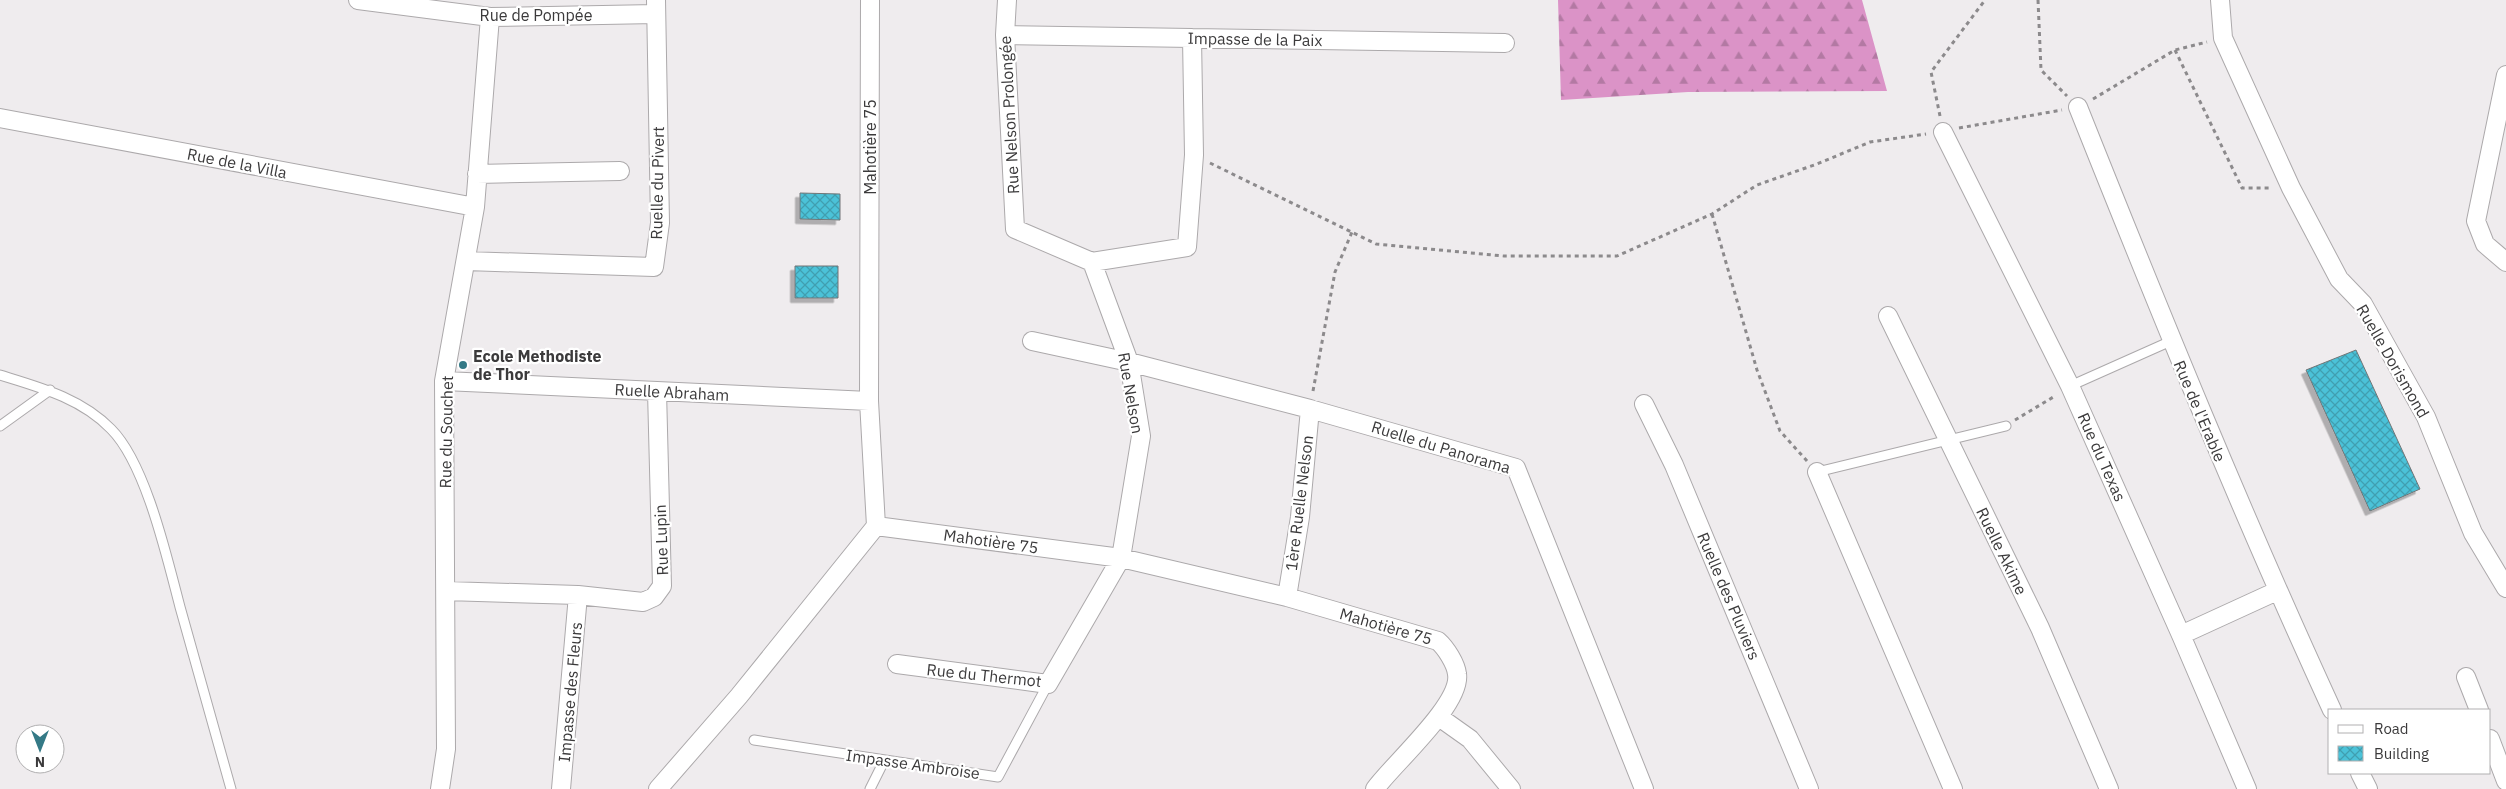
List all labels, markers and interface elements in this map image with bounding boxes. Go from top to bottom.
street label: Rue de Pompée [480,5,593,25]
street label: Impasse de la Paix [1187,28,1323,50]
street label: Rue Nelson Prolongée [995,35,1023,195]
street label: Mahotière 75 [860,99,880,195]
street label: Ruelle du Pivert [646,126,668,240]
street label: Rue de la Villa [185,144,289,183]
street label: Ruelle Dorismond [2352,301,2434,421]
place label: Ecole Methodiste de Thor [473,346,601,384]
street label: Rue Nelson [1114,351,1148,435]
street label: Rue de l'Erable [2170,357,2230,465]
marker: Ecole Methodiste de Thor [457,359,469,371]
street label: Rue du Souchet [435,375,457,489]
street label: Ruelle Abraham [614,379,730,405]
street label: Rue du Texas [2074,409,2130,505]
street label: Ruelle du Panorama [1369,416,1513,478]
street label: 1ère Ruelle Nelson [1281,434,1317,572]
street label: Rue Lupin [650,504,672,576]
street label: Ruelle Akime [1972,504,2032,598]
street label: Mahotière 75 [942,524,1040,558]
street label: Ruelle des Pluviers [1693,529,1765,663]
street label: Mahotière 75 [1337,603,1435,649]
street label: Impasse des Fleurs [554,621,586,763]
street label: Rue du Thermot [926,659,1042,691]
legend [2328,709,2491,774]
text: Road [2374,719,2409,738]
north arrow [15,724,65,774]
text: Building [2374,744,2429,763]
street label: Impasse Ambroise [845,745,981,783]
text: N [35,753,45,771]

